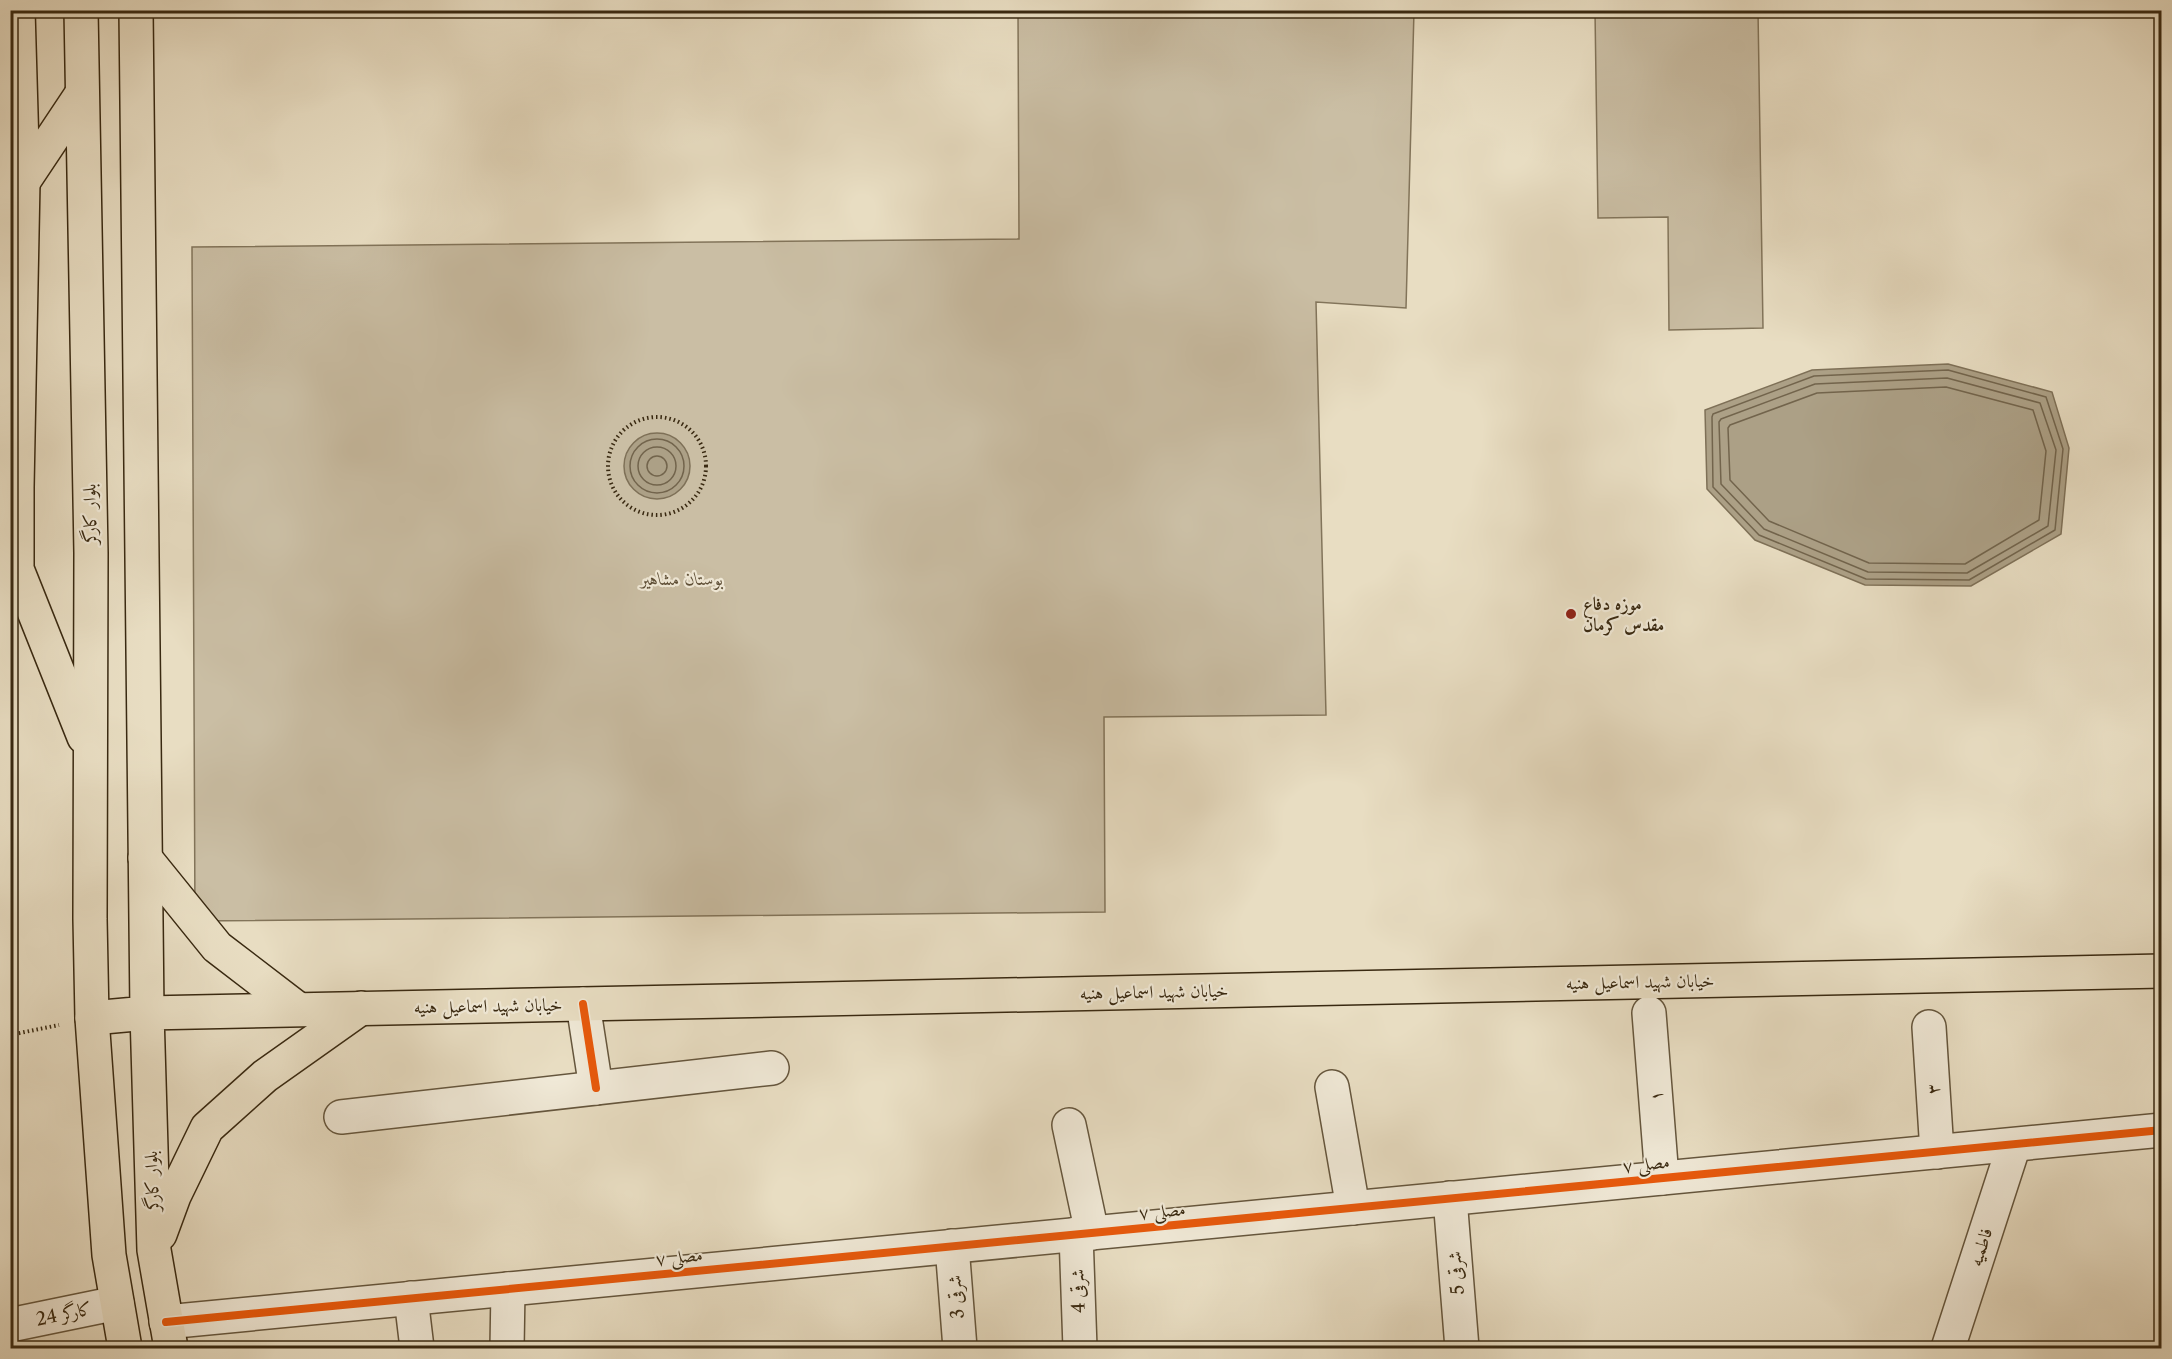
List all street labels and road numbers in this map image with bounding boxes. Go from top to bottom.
street label: بلوار کارگر [77,483,102,547]
street label: خیابان شهید اسماعیل هنیه [1565,970,1715,996]
street label: خیابان شهید اسماعیل هنیه [1079,980,1229,1006]
street label: خیابان شهید اسماعیل هنیه [413,994,563,1020]
street label: ۳ [1922,1083,1944,1095]
street label: ۱ [1645,1090,1667,1102]
street label: بلوار کارگر [139,1150,164,1214]
street label: مصلی ۷ [1621,1151,1671,1179]
street label: مصلی ۷ [1137,1198,1187,1226]
street label: فاطمیه [1964,1225,1998,1269]
street label: مصلی ۷ [654,1244,704,1272]
street label: شرقی 5 [1443,1250,1470,1296]
street label: شرقی 4 [1066,1269,1091,1313]
street label: شرقی 3 [943,1274,970,1320]
street label: کارگر 24 [34,1296,94,1331]

